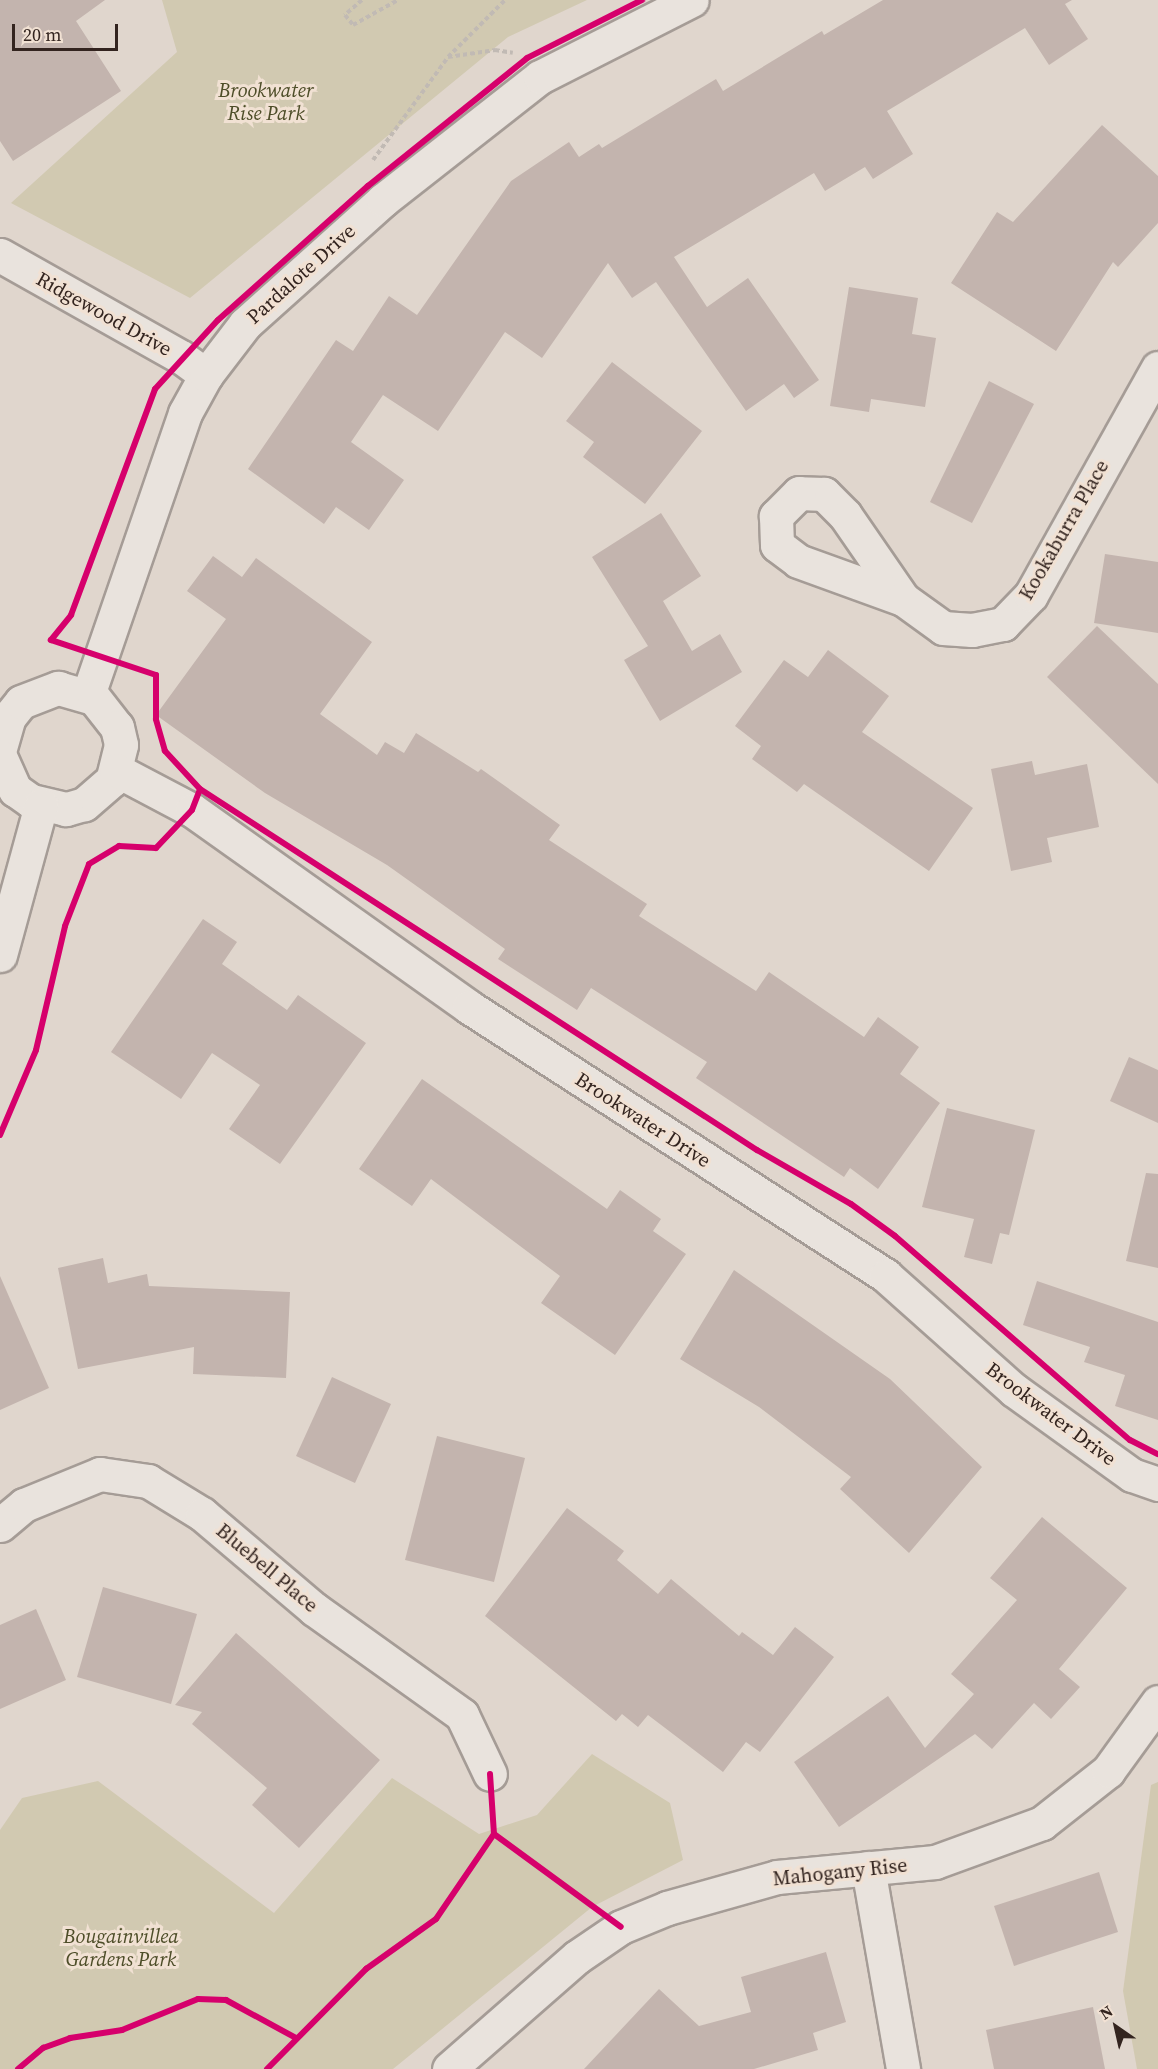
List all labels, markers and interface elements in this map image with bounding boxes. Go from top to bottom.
scale bar [15,12,122,50]
text: 20 m [23,22,61,47]
park label: Brookwater Rise Park [218,79,314,126]
street label: Pardalote Drive [242,219,360,329]
street label: Ridgewood Drive [32,267,176,361]
street label: Kookaburra Place [1014,456,1114,604]
street label: Brookwater Drive [571,1067,715,1173]
street label: Brookwater Drive [981,1357,1121,1471]
street label: Bluebell Place [211,1519,323,1617]
street label: Mahogany Rise [772,1853,908,1891]
park label: Bougainvillea Gardens Park [63,1925,179,1972]
north arrow [1086,1997,1146,2057]
text: N [1095,2000,1117,2024]

